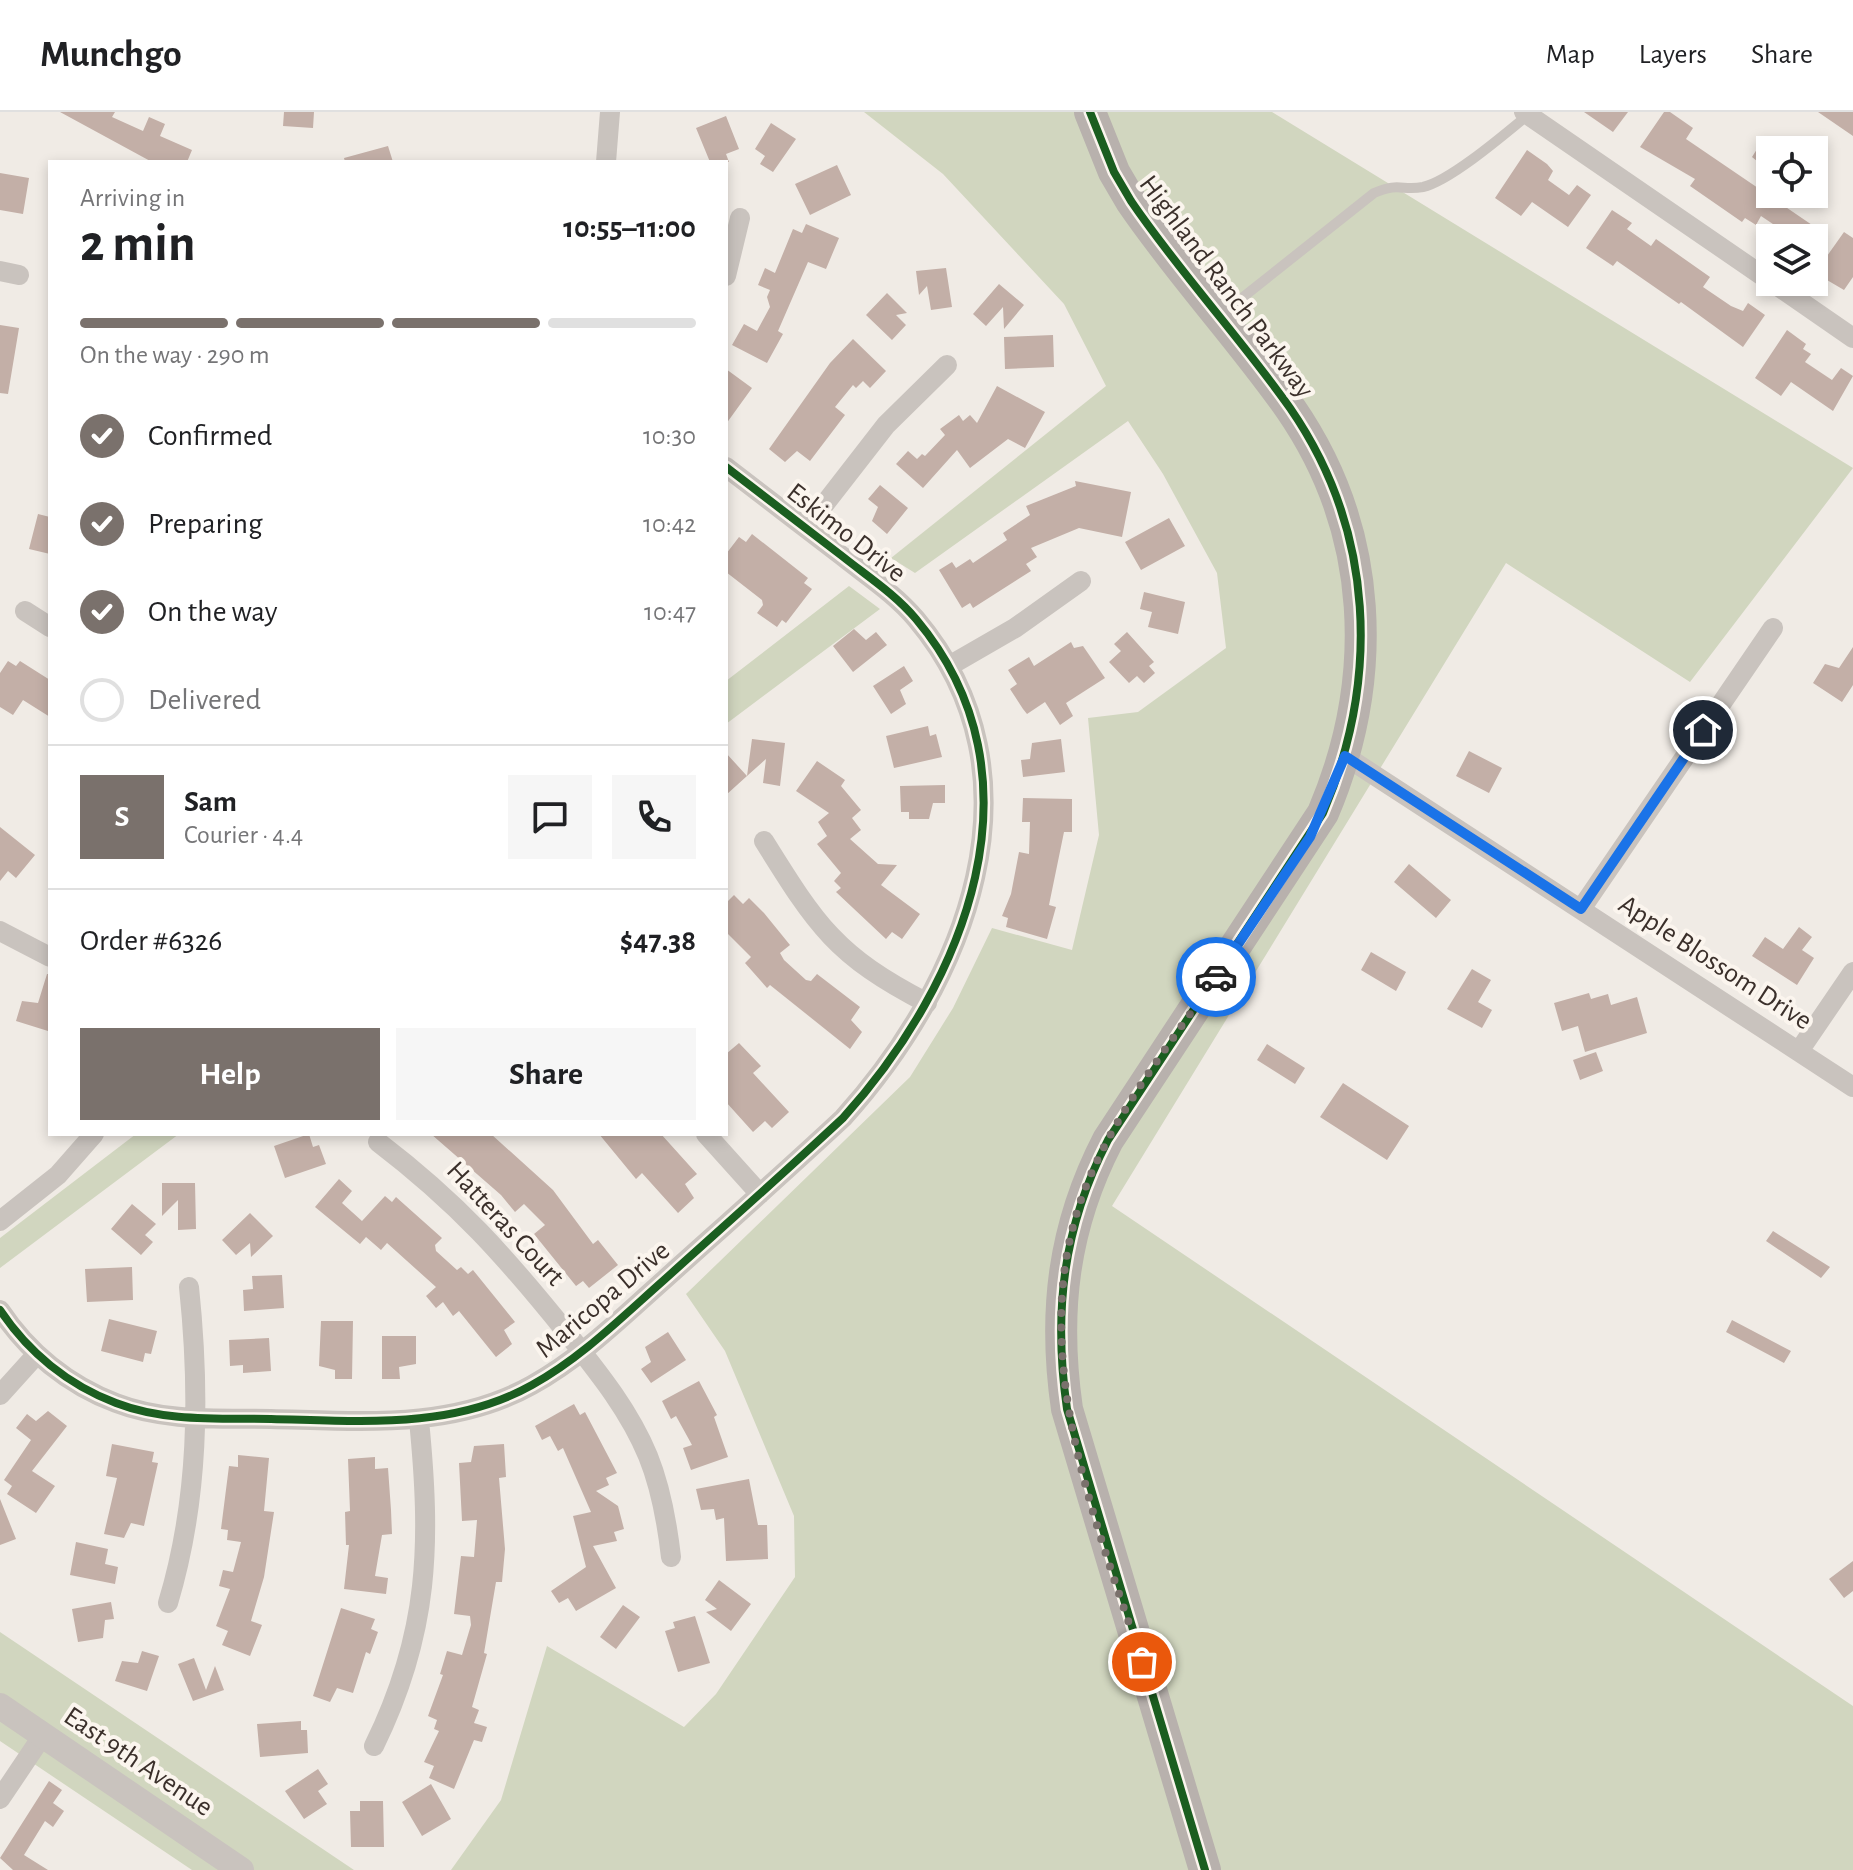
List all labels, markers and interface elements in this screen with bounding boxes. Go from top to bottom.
text: Munchgo [40,36,182,74]
text: Map [1546,41,1595,69]
text: Layers [1639,41,1707,69]
text: Share [1751,41,1813,69]
map controls [1756,136,1828,296]
button: locate [1756,136,1828,208]
street label: Highland Ranch Parkway [1133,171,1319,404]
text: Arriving in [80,185,185,211]
text: 10:55–11:00 [563,213,696,243]
text: 2 min [80,218,195,270]
button: layers [1756,224,1828,296]
text: On the way · 290 m [80,342,270,368]
icon: check [80,414,124,458]
text: Confirmed [148,421,272,451]
text: 10:30 [643,423,696,449]
street label: Eskimo Drive [781,478,911,588]
icon: check [80,502,124,546]
text: Preparing [148,509,263,539]
text: 10:42 [643,511,696,537]
icon: check [80,590,124,634]
text: On the way [148,597,277,627]
text: 10:47 [644,599,696,625]
text: Delivered [148,685,261,715]
pin [1669,696,1737,764]
icon: home [1681,708,1725,752]
button: chat [508,775,592,859]
button: phone [612,775,696,859]
text: Sam [184,787,237,817]
text: S [115,802,129,832]
text: Courier · 4.4 [184,822,303,848]
street label: Apple Blossom Drive [1614,890,1816,1036]
text: Order #6326 [80,926,222,956]
text: $47.38 [620,926,696,956]
courier [1176,937,1256,1017]
icon: car [1194,955,1238,999]
button: Help [80,1028,380,1120]
button: Share [396,1028,696,1120]
street label: Hatteras Court [441,1157,569,1291]
street label: Maricopa Drive [531,1236,675,1364]
pin [1108,1628,1176,1696]
icon: bag [1120,1640,1164,1684]
street label: East 9th Avenue [59,1702,217,1822]

